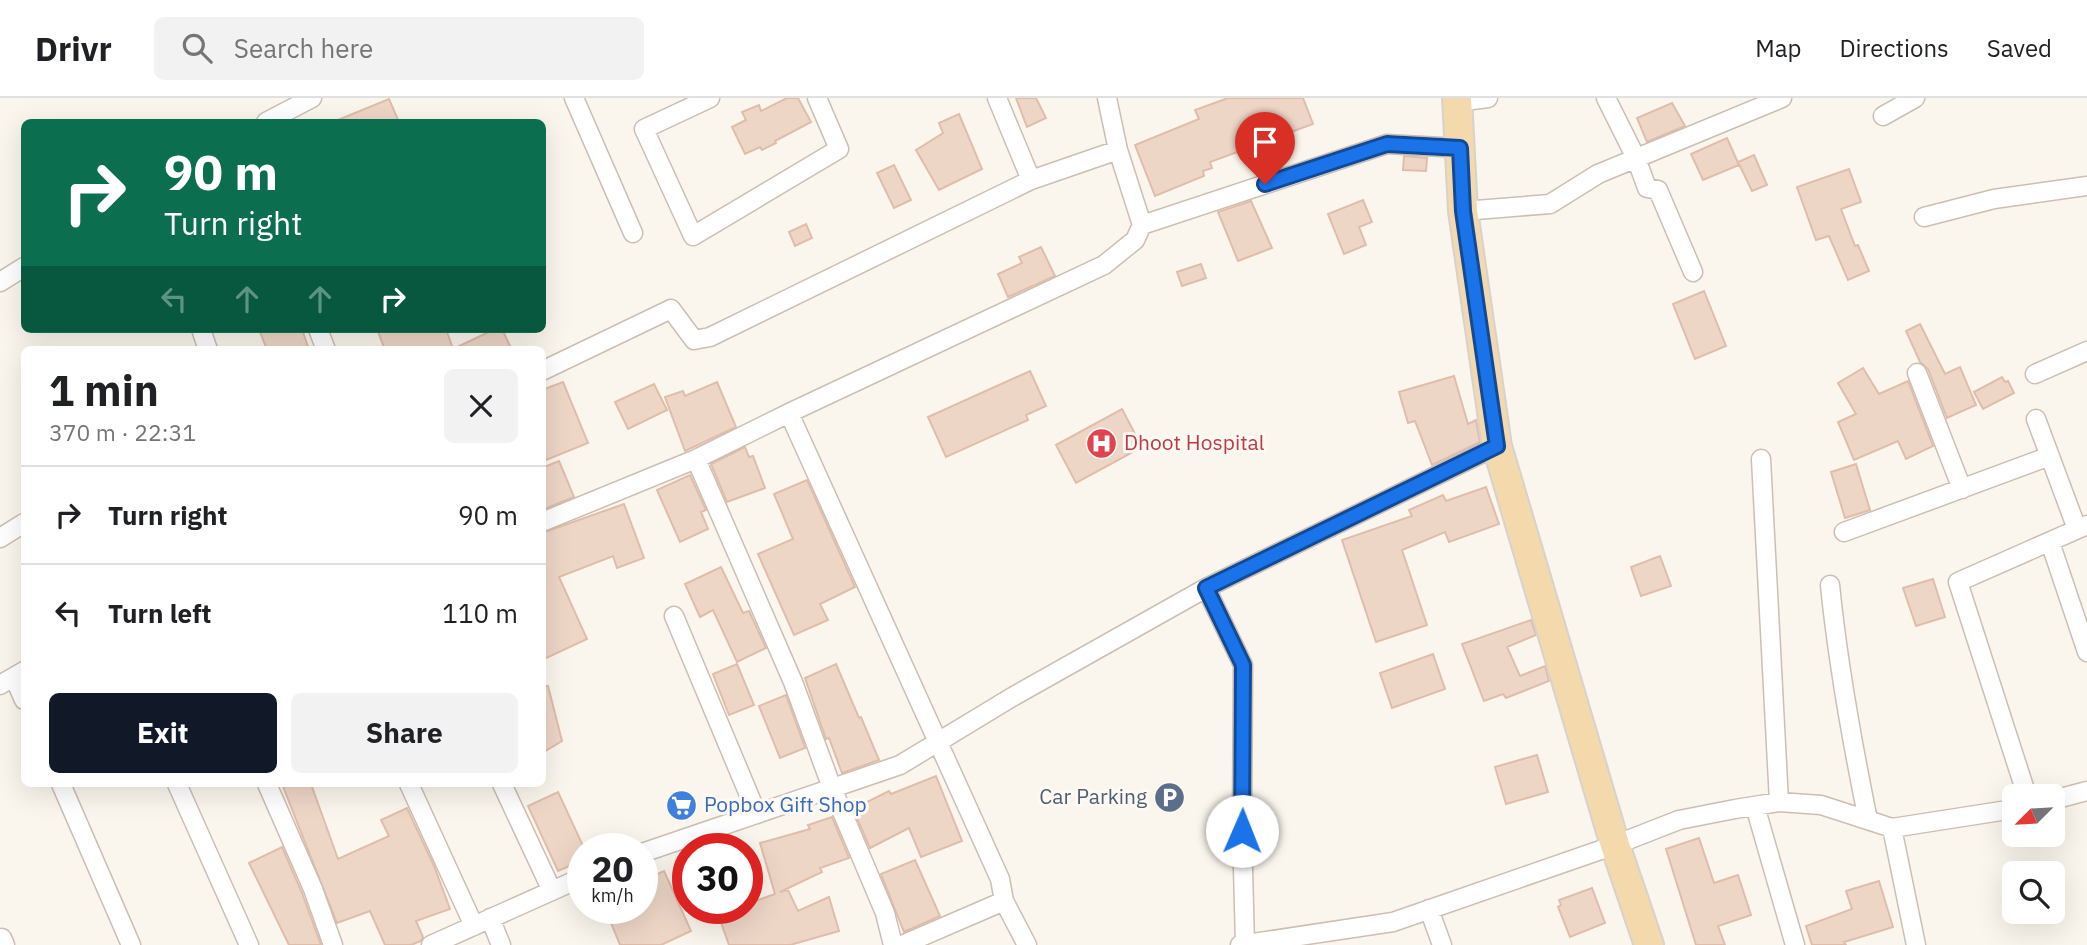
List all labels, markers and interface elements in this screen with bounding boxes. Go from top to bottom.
search box [154,17,644,80]
text: Drivr [35,27,112,70]
icon: search [178,29,216,67]
text: Search here [234,31,373,65]
text: Map [1755,32,1801,64]
text: Directions [1839,32,1949,64]
text: Saved [1987,32,2052,64]
pin [1235,112,1295,184]
icon: arrive [1246,123,1284,161]
text: 90 m [164,140,278,203]
icon: right [49,147,140,238]
text: Turn right [164,202,302,244]
icon: left [155,280,193,318]
icon: ahead [228,280,266,318]
icon: ahead [301,280,339,318]
icon: right [374,280,412,318]
text: 1 min [49,363,159,418]
button: close [444,369,518,443]
text: 370 m · 22:31 [49,417,196,447]
hospital icon: Dhoot Hospital [1084,426,1118,460]
place label: Dhoot Hospital [1124,428,1265,456]
icon: right [49,496,87,534]
text: Turn right [108,498,227,532]
text: 90 m [458,498,518,532]
icon: left [49,594,87,632]
text: Turn left [108,596,211,630]
text: 110 m [442,596,518,630]
button: Exit [49,693,277,773]
button: Share [291,693,518,773]
parking icon: Car Parking [1153,780,1187,814]
place label: Car Parking [1039,782,1147,810]
north arrow [2002,784,2065,847]
map controls [2002,784,2065,924]
supermarket icon: Popbox Gift Shop [664,788,698,822]
place label: Popbox Gift Shop [704,790,867,818]
position arrow [1205,794,1279,868]
speed limit sign: 30 [672,833,763,924]
text: 20 [591,846,634,892]
button: search [2002,861,2065,924]
text: km/h [591,884,634,907]

